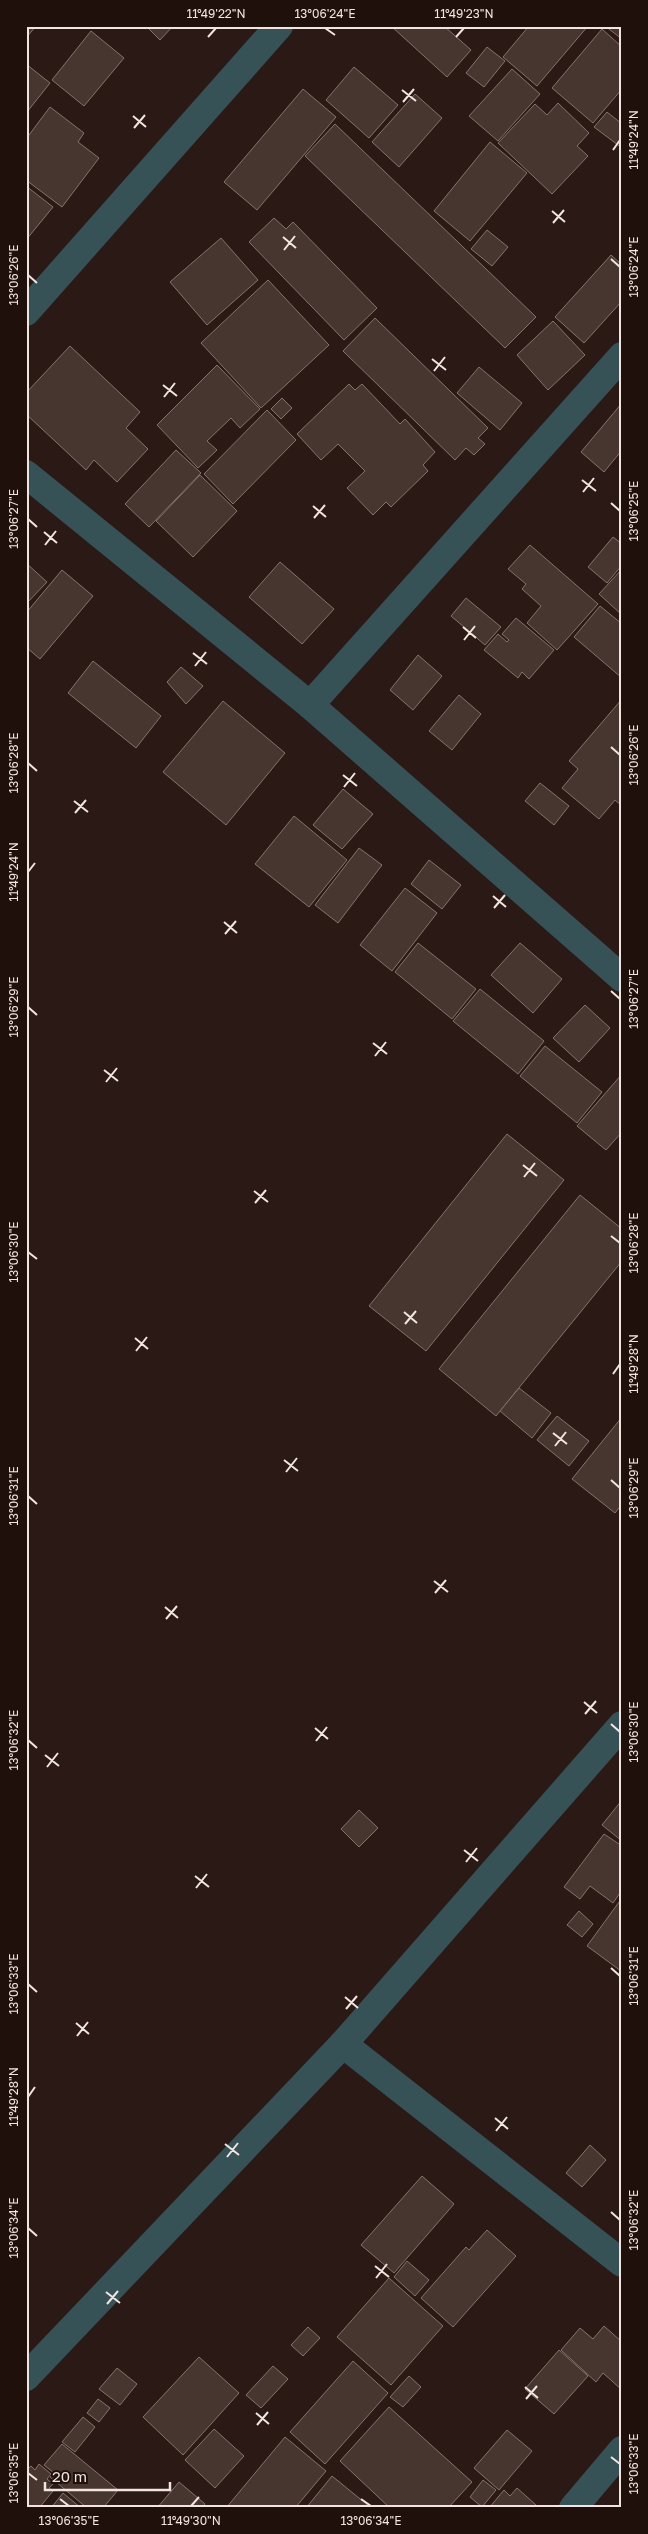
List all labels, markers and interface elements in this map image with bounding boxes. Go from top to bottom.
text: 11°49'22"N [186,6,246,21]
text: 13°06'24"E [294,6,356,21]
text: 11°49'23"N [434,6,494,21]
text: 11°49'24"N [626,110,641,170]
text: 13°06'24"E [626,236,641,298]
text: 13°06'26"E [6,244,21,306]
text: 13°06'25"E [626,481,641,541]
text: 13°06'27"E [6,489,21,549]
text: 13°06'26"E [626,724,641,786]
text: 13°06'28"E [6,732,21,794]
text: 11°49'24"N [6,842,21,902]
text: 13°06'27"E [626,969,641,1029]
text: 13°06'29"E [6,976,21,1038]
text: 13°06'28"E [626,1212,641,1274]
text: 13°06'30"E [6,1221,21,1283]
text: 11°49'28"N [626,1334,641,1394]
text: 13°06'29"E [626,1457,641,1519]
text: 13°06'31"E [6,1466,21,1526]
text: 13°06'30"E [626,1701,641,1763]
text: 13°06'32"E [6,1710,21,1770]
text: 13°06'31"E [626,1946,641,2006]
text: 13°06'33"E [6,1954,21,2014]
text: 11°49'28"N [6,2067,21,2127]
text: 13°06'32"E [626,2190,641,2250]
text: 13°06'34"E [6,2197,21,2259]
text: 13°06'33"E [626,2434,641,2494]
text: 13°06'35"E [6,2443,21,2503]
scale bar [45,2459,170,2491]
text: 20 m [52,2467,87,2485]
text: 13°06'35"E [39,2513,99,2528]
text: 11°49'30"N [161,2513,221,2528]
text: 13°06'34"E [340,2513,402,2528]

